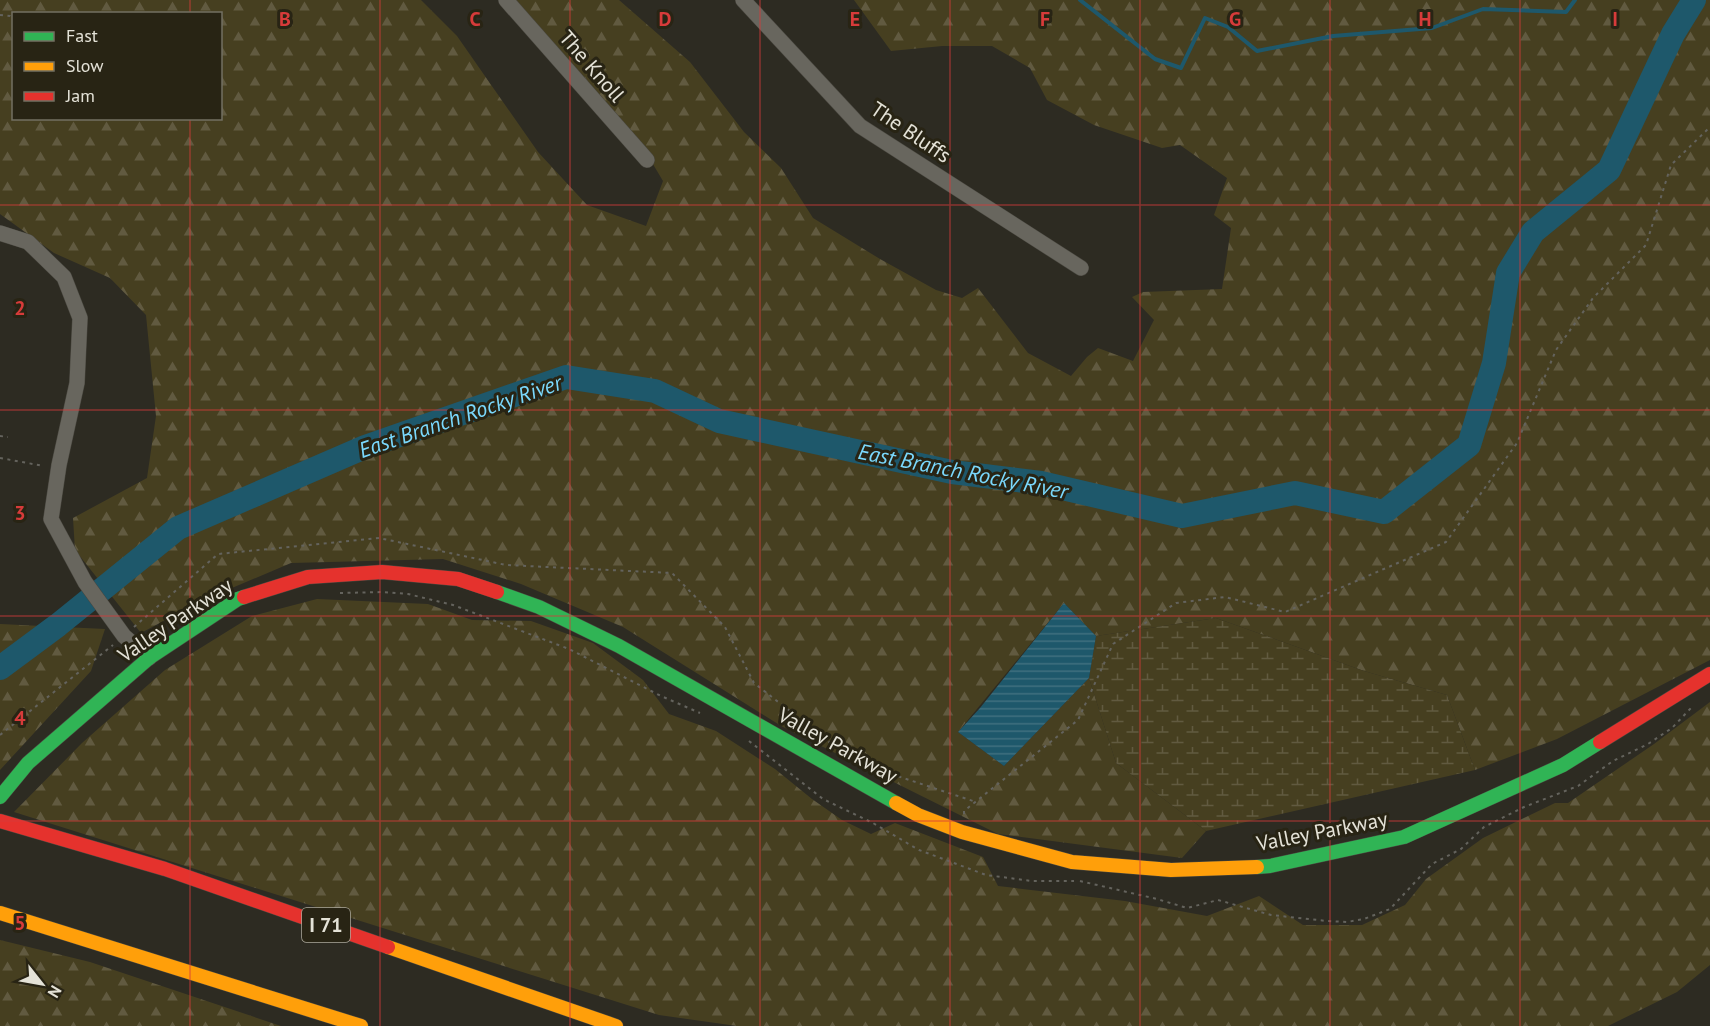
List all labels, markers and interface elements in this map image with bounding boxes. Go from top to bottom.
text: B [279,6,291,32]
text: C [469,6,481,32]
text: D [659,6,672,32]
text: E [850,6,860,32]
text: F [1040,6,1050,32]
text: G [1229,6,1241,32]
text: H [1418,6,1432,32]
text: I [1612,6,1618,32]
legend [12,12,222,120]
text: Fast [66,24,98,47]
street label: The Knoll [553,24,631,108]
text: Slow [66,54,104,77]
text: Jam [65,84,95,107]
street label: The Bluffs [866,95,956,169]
text: 2 [14,295,26,321]
water label: East Branch Rocky River [355,368,567,464]
water label: East Branch Rocky River [856,437,1072,505]
text: 3 [14,500,26,526]
street label: Valley Parkway [112,572,238,669]
street label: Valley Parkway [773,701,903,789]
text: 4 [14,705,26,731]
street label: Valley Parkway [1253,805,1390,857]
road number: I 71 [302,908,350,942]
text: 5 [14,910,26,936]
north arrow [12,954,72,1014]
text: N [44,982,66,1001]

